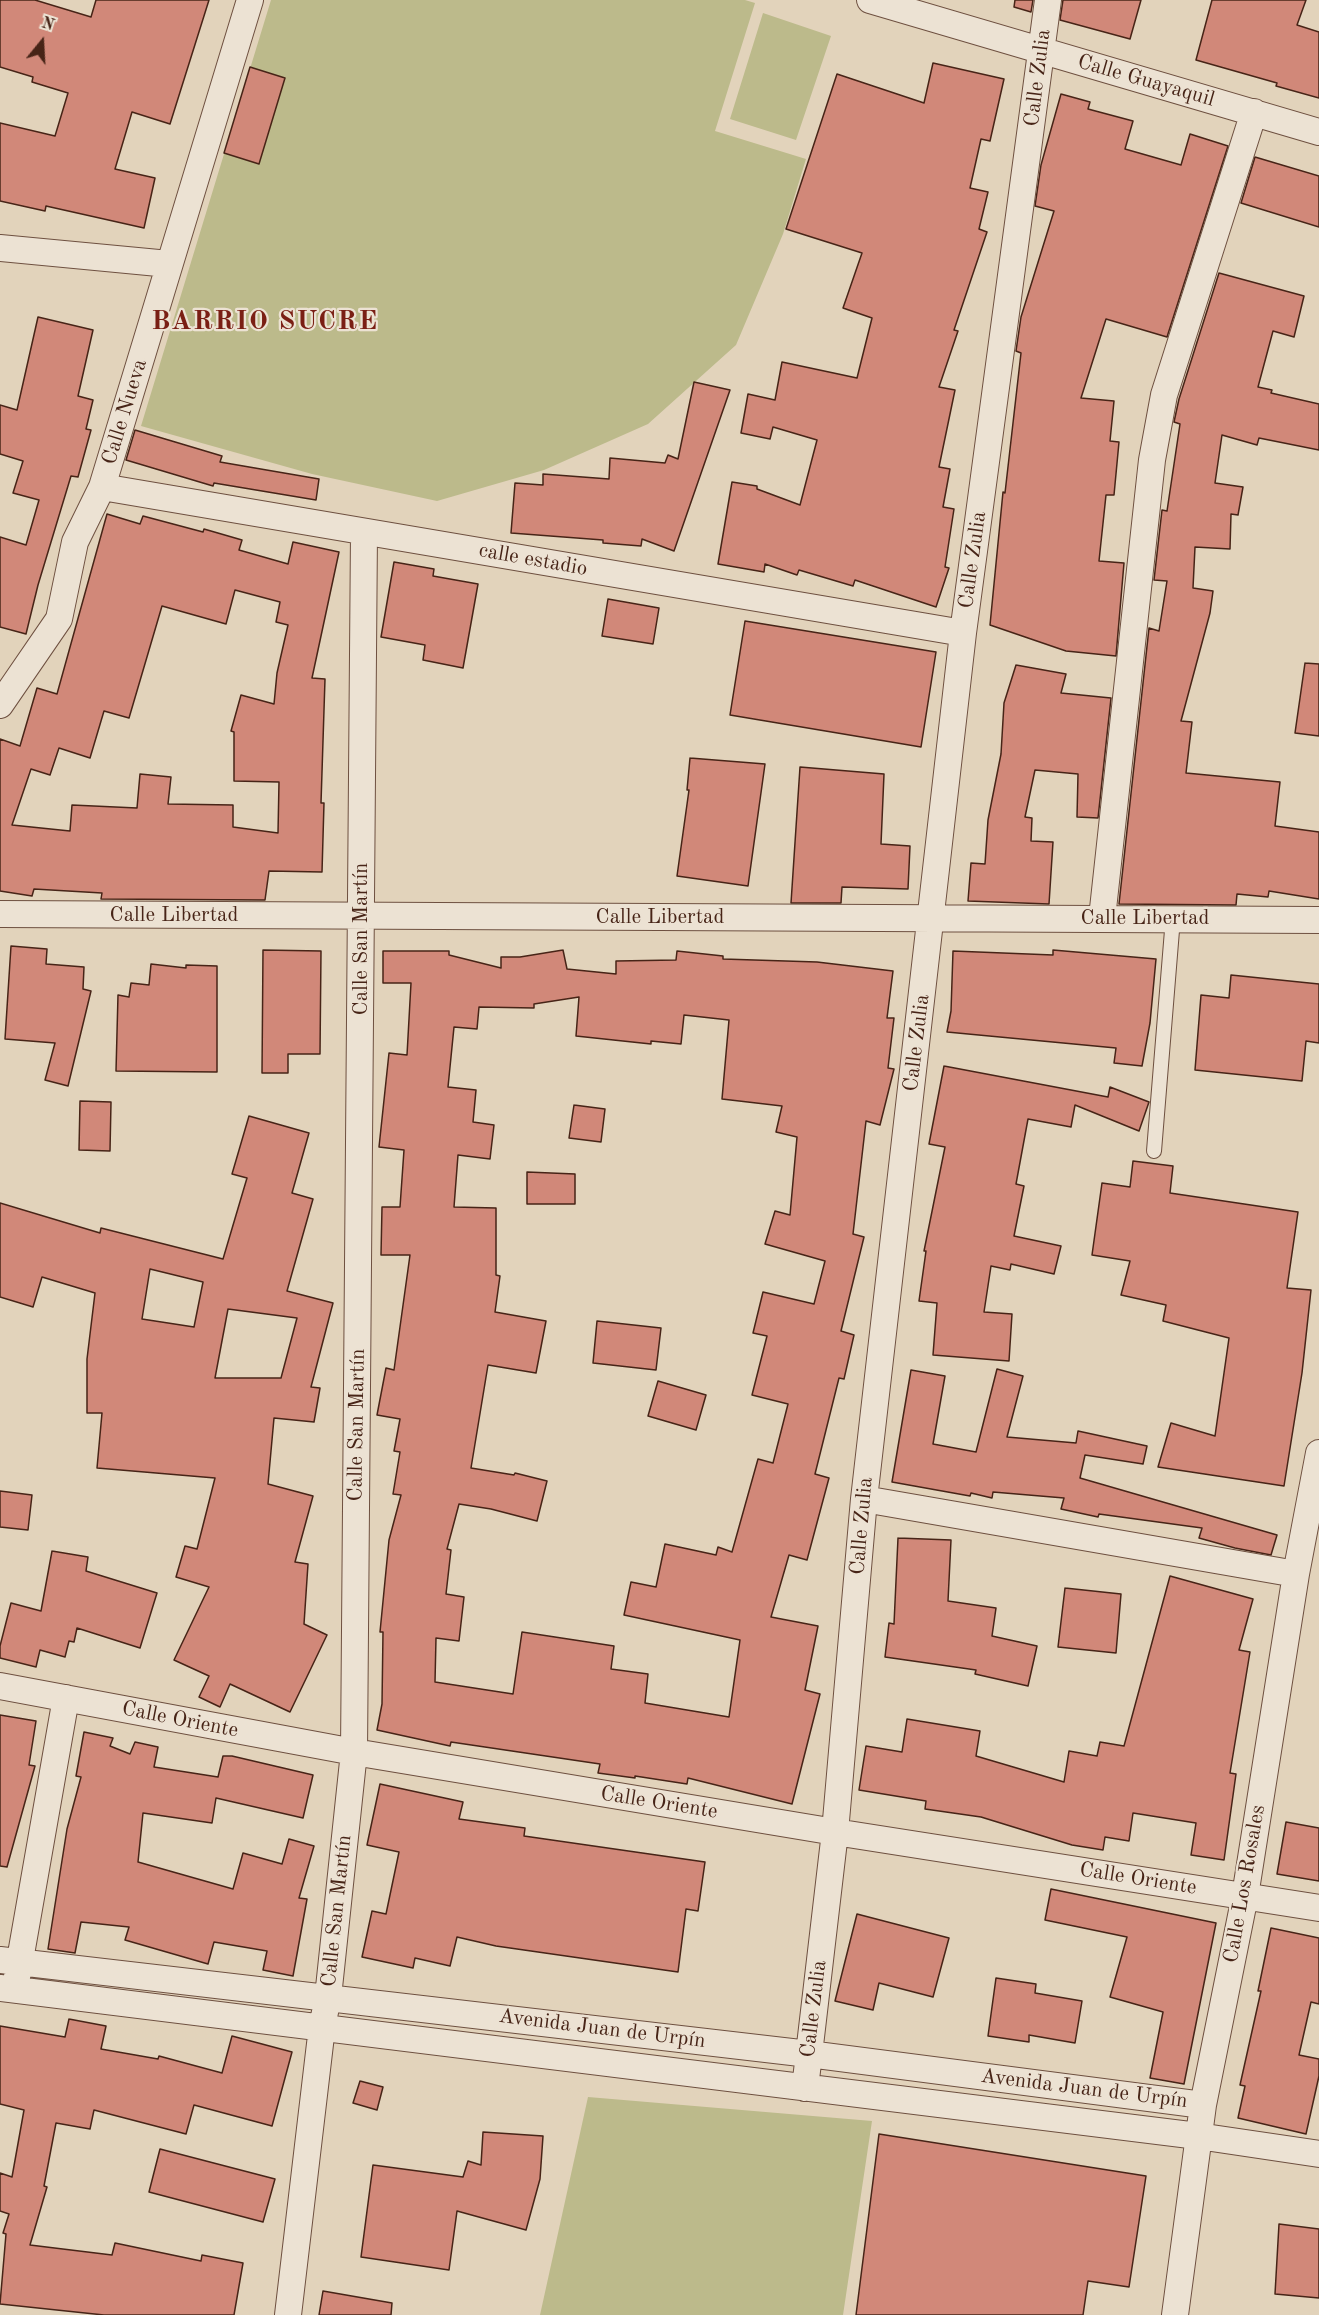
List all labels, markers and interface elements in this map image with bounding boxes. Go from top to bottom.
north arrow [12,12,72,72]
text: N [39,15,56,34]
street label: Calle Zulia [1020,28,1056,128]
street label: Calle Guayaquil [1074,49,1218,113]
district label: BARRIO SUCRE [151,306,379,338]
street label: Calle Nueva [97,356,153,468]
street label: Calle Zulia [954,510,992,610]
street label: calle estadio [477,538,589,582]
street label: Calle San Martín [348,863,374,1015]
street label: Calle Libertad [110,902,238,928]
street label: Calle Libertad [596,904,724,930]
street label: Calle Libertad [1081,905,1209,931]
street label: Calle Zulia [899,993,935,1093]
street label: Calle San Martín [343,1348,371,1502]
street label: Calle Zulia [845,1476,879,1576]
street label: Calle Oriente [120,1696,240,1744]
street label: Calle Oriente [599,1781,719,1825]
street label: Calle Los Rosales [1219,1803,1271,1965]
street label: Calle San Martín [316,1834,358,1988]
street label: Calle Oriente [1078,1857,1198,1901]
street label: Calle Zulia [796,1959,832,2059]
street label: Avenida Juan de Urpín [497,2004,707,2054]
street label: Avenida Juan de Urpín [979,2064,1189,2114]

